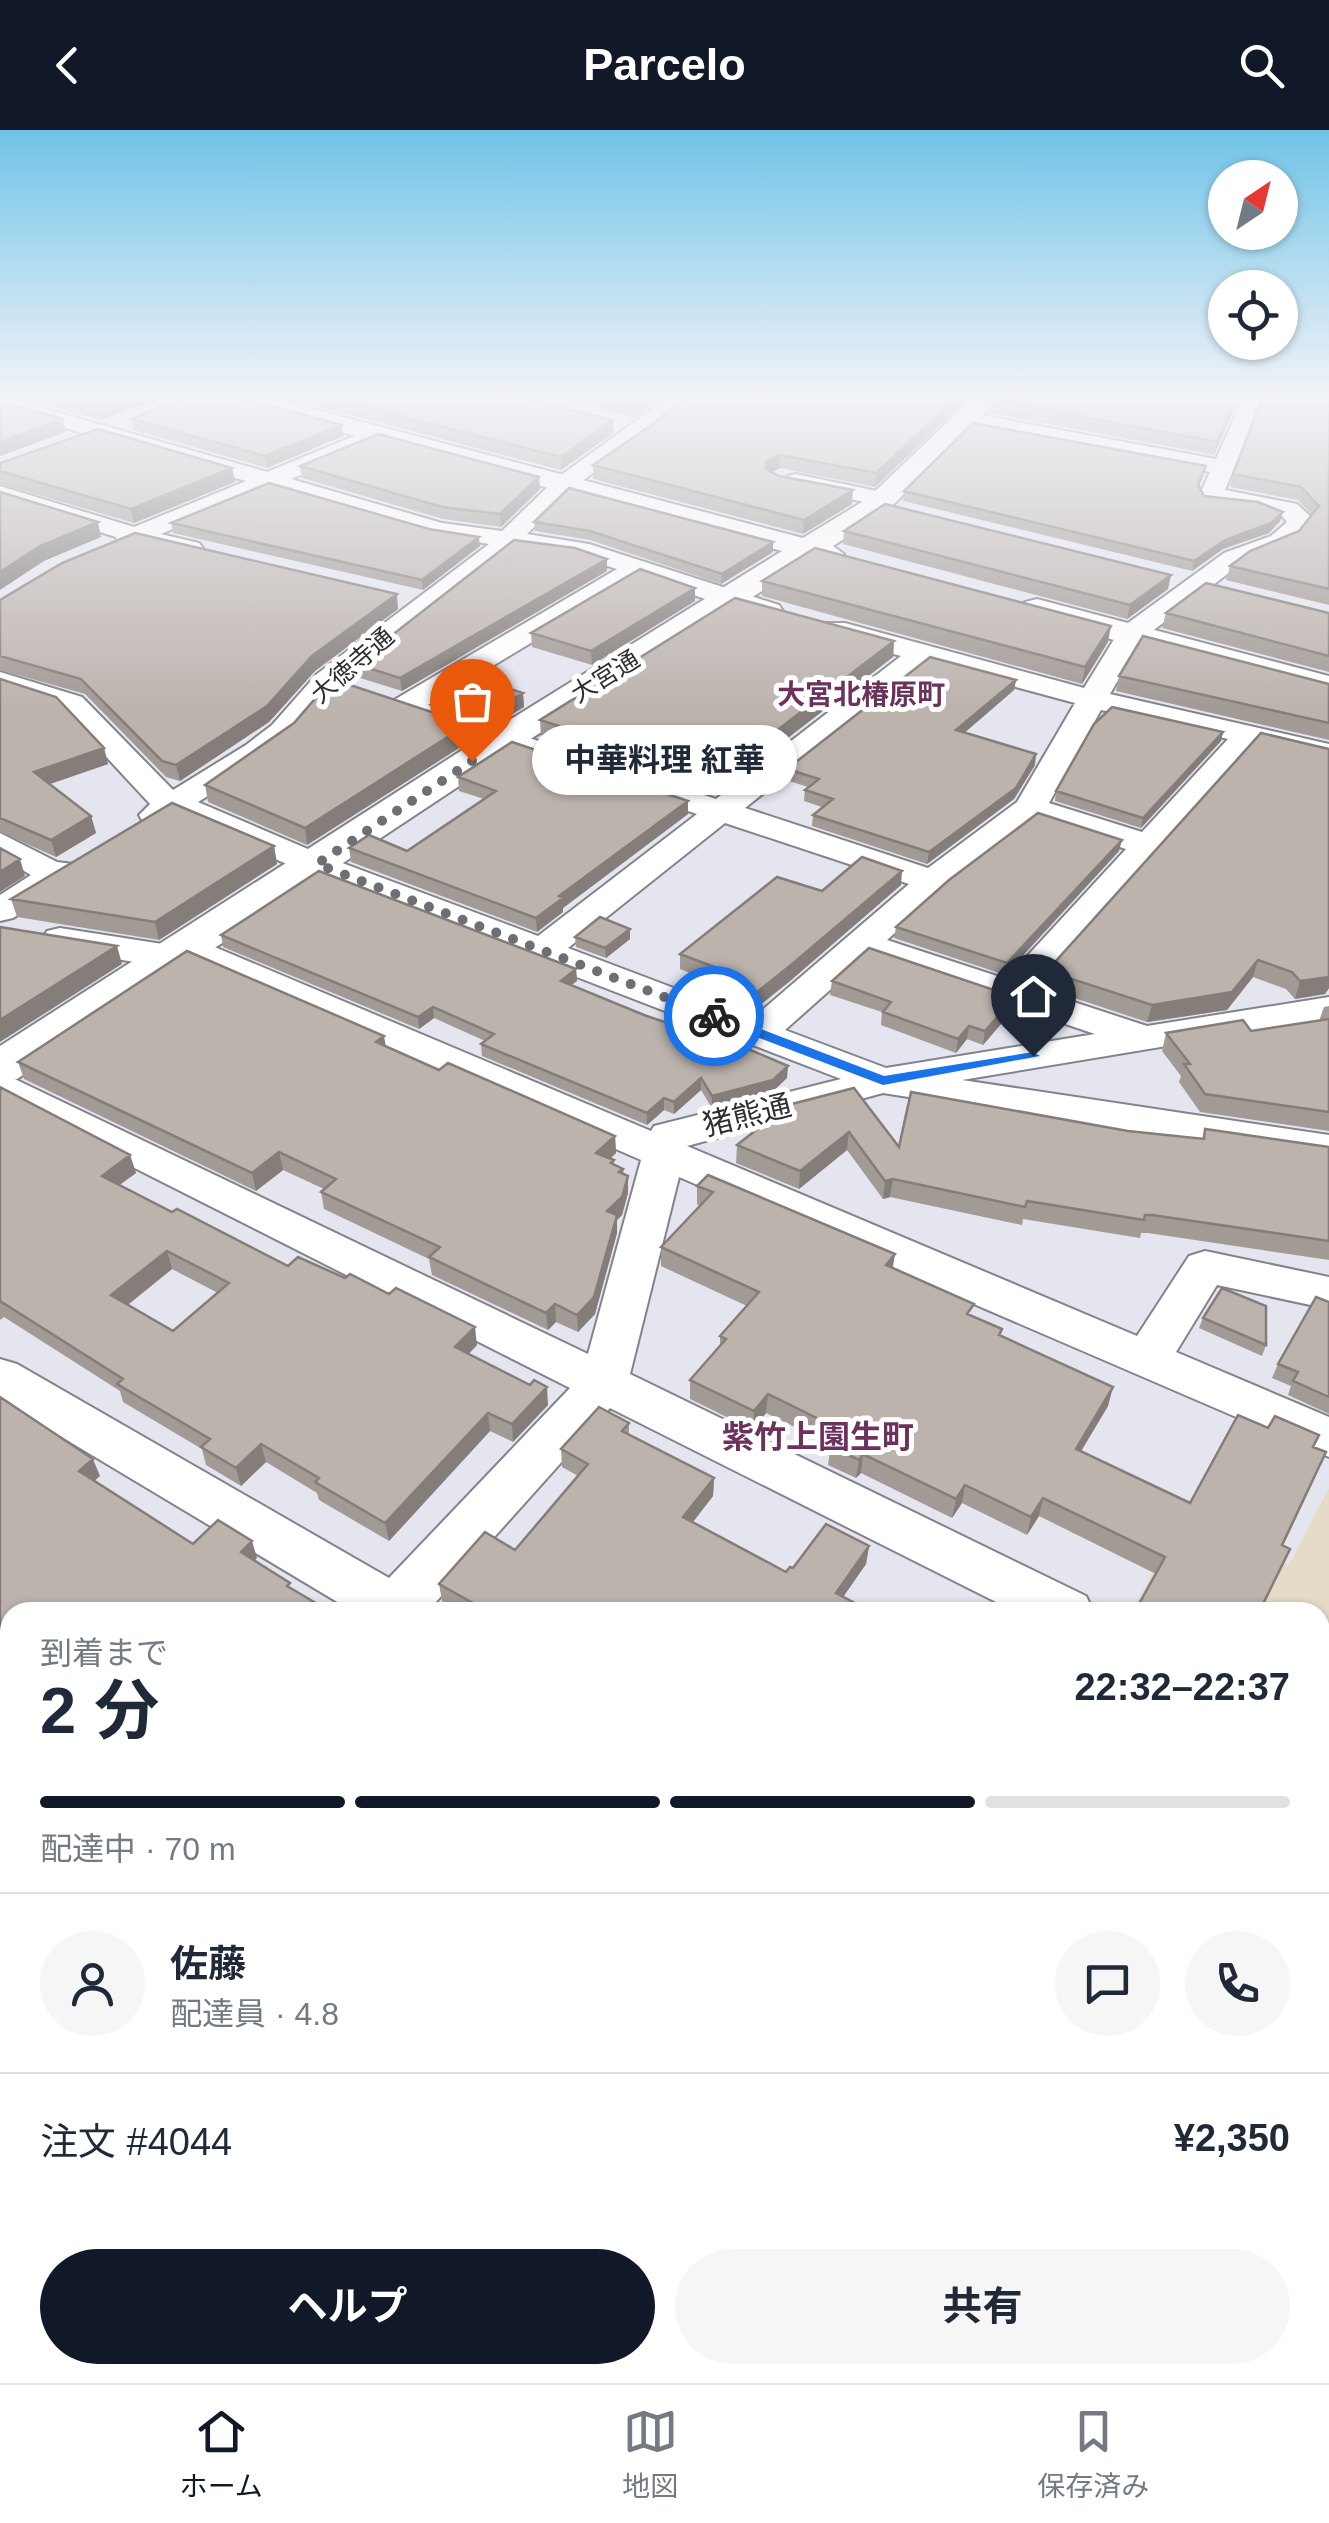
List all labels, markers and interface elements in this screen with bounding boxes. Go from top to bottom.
icon: back [40,38,95,93]
icon: search [1234,38,1289,93]
text: Parcelo [583,39,746,90]
north arrow [1208,160,1298,250]
map controls [1208,160,1298,360]
button: locate [1208,270,1298,360]
street label: 大徳寺通 [305,622,399,708]
street label: 大宮通 [566,644,644,708]
pin [430,659,515,762]
icon: bag [445,674,500,729]
district label: 大宮北椿原町 [777,679,945,710]
callout: 中華料理 紅華 [532,726,797,796]
text: 中華料理 紅華 [564,742,765,778]
pin [991,954,1076,1057]
courier [664,966,764,1066]
icon: home [1006,969,1061,1024]
icon: bike [687,989,742,1044]
street label: 猪熊通 [699,1088,795,1142]
district label: 紫竹上園生町 [722,1419,914,1455]
text: 到着まで [40,1635,168,1671]
text: 22:32–22:37 [1074,1666,1290,1708]
text: 2 分 [40,1674,159,1747]
text: 配達中 · 70 m [40,1831,236,1867]
button: person [40,1931,145,2036]
button: chat [1055,1931,1160,2036]
button: phone [1185,1931,1290,2036]
text: 佐藤 [170,1943,246,1985]
text: 配達員 · 4.8 [170,1996,339,2032]
text: ¥2,350 [1174,2117,1290,2159]
text: 注文 #4044 [40,2121,232,2163]
button: ヘルプ [40,2249,655,2364]
button: 共有 [675,2249,1290,2364]
tab: ホーム [180,2404,263,2504]
tab: 地図 [622,2404,678,2504]
tab: 保存済み [1037,2404,1149,2504]

